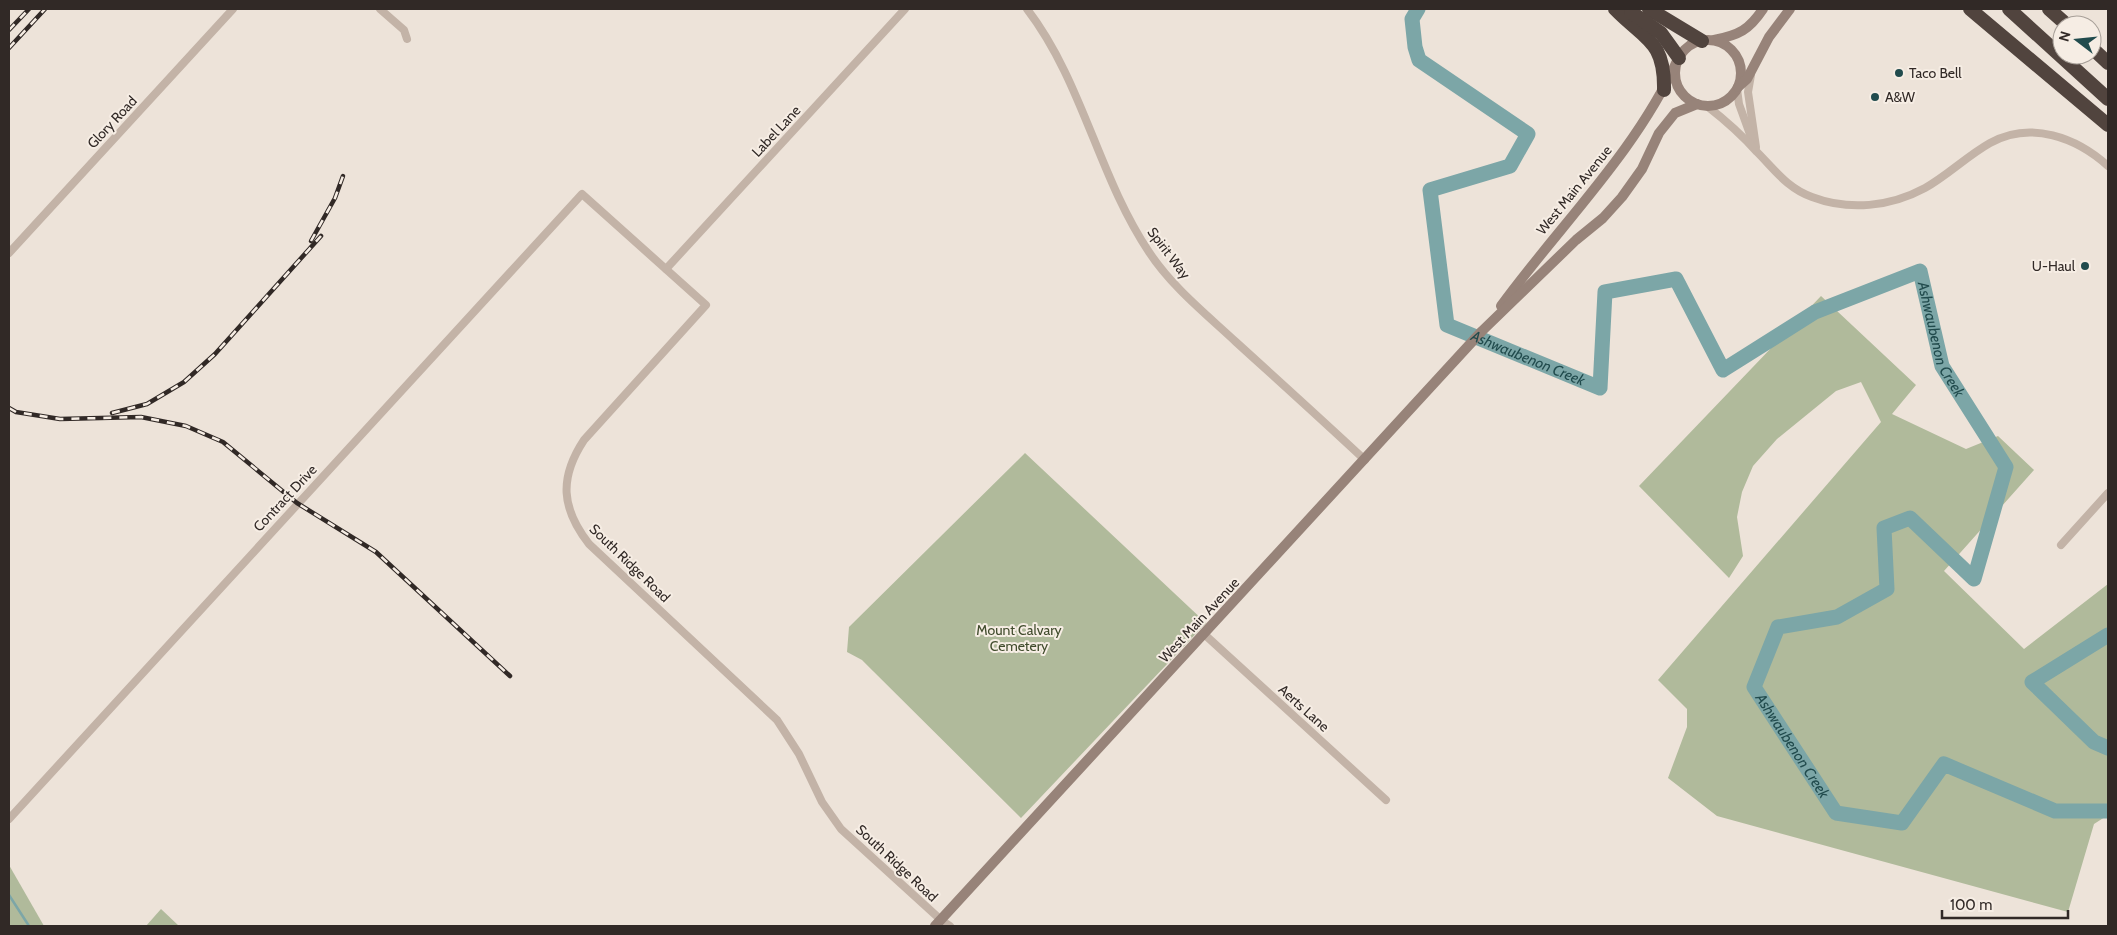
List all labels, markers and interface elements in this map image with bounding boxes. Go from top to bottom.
north arrow [2052,15,2102,65]
text: N [2054,29,2075,44]
place label: Taco Bell [1909,64,1962,82]
marker: Taco Bell [1893,67,1905,79]
place label: A&W [1885,88,1916,106]
marker: A&W [1869,91,1881,103]
street label: Glory Road [83,92,141,152]
street label: Label Lane [748,102,804,160]
street label: West Main Avenue [1532,142,1616,238]
street label: Spirit Way [1144,223,1194,283]
place label: U-Haul [2032,257,2076,275]
marker: U-Haul [2079,260,2091,272]
water label: Ashwaubenon Creek [1914,279,1969,401]
water label: Ashwaubenon Creek [1468,327,1588,390]
street label: Contract Drive [249,461,321,535]
street label: South Ridge Road [586,520,674,606]
street label: West Main Avenue [1155,574,1243,666]
park label: Mount Calvary Cemetery [976,621,1062,655]
street label: Aerts Lane [1275,680,1333,736]
water label: Ashwaubenon Creek [1751,689,1833,802]
street label: South Ridge Road [852,820,942,906]
scale bar [1942,888,2068,920]
text: 100 m [1950,896,1992,914]

